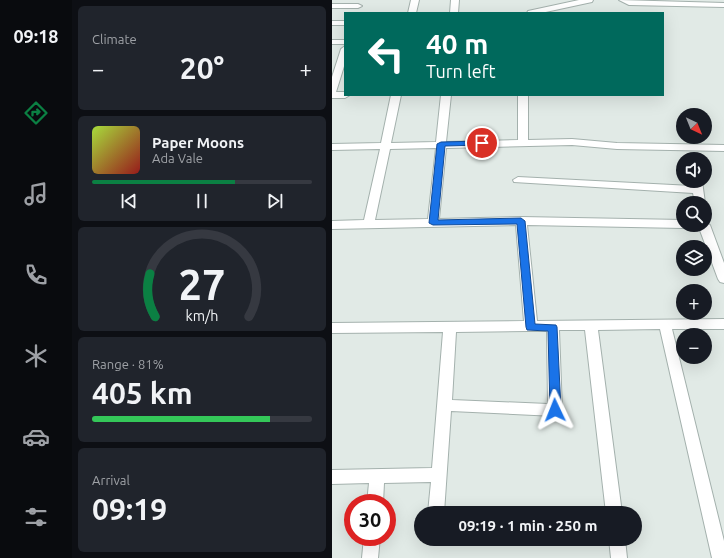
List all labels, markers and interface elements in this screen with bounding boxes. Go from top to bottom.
text: 09:18 [13,26,59,46]
icon: left [360,28,412,80]
text: 40 m [426,28,488,59]
text: Climate [92,32,137,46]
text: 20° [180,51,224,85]
text: − [92,56,104,81]
text: + [300,56,312,81]
text: Turn left [426,61,496,81]
icon: directions [22,99,50,127]
north arrow [676,108,712,144]
map controls [676,108,712,364]
pin [465,126,499,160]
icon: arrive [471,132,493,154]
text: Paper Moons [152,134,244,151]
text: Ada Vale [152,151,203,165]
button: sound [676,152,712,188]
icon: music [22,180,50,208]
icon: previous [118,190,140,212]
icon: pause [191,190,213,212]
icon: next [264,190,286,212]
button: search [676,196,712,232]
button: layers [676,240,712,276]
icon: phone [22,261,50,289]
text: 27 [179,261,225,308]
button: + [676,284,712,320]
text: km/h [186,308,218,324]
button: − [676,328,712,364]
icon: climate [22,342,50,370]
text: Range · 81% [92,357,164,371]
text: 405 km [92,376,193,410]
position arrow [534,389,576,431]
icon: car [22,423,50,451]
text: Arrival [92,473,130,487]
text: 09:19 [92,492,167,526]
speed limit sign: 30 [344,494,396,546]
icon: filters [22,503,50,531]
text: 09:19 · 1 min · 250 m [459,517,597,534]

